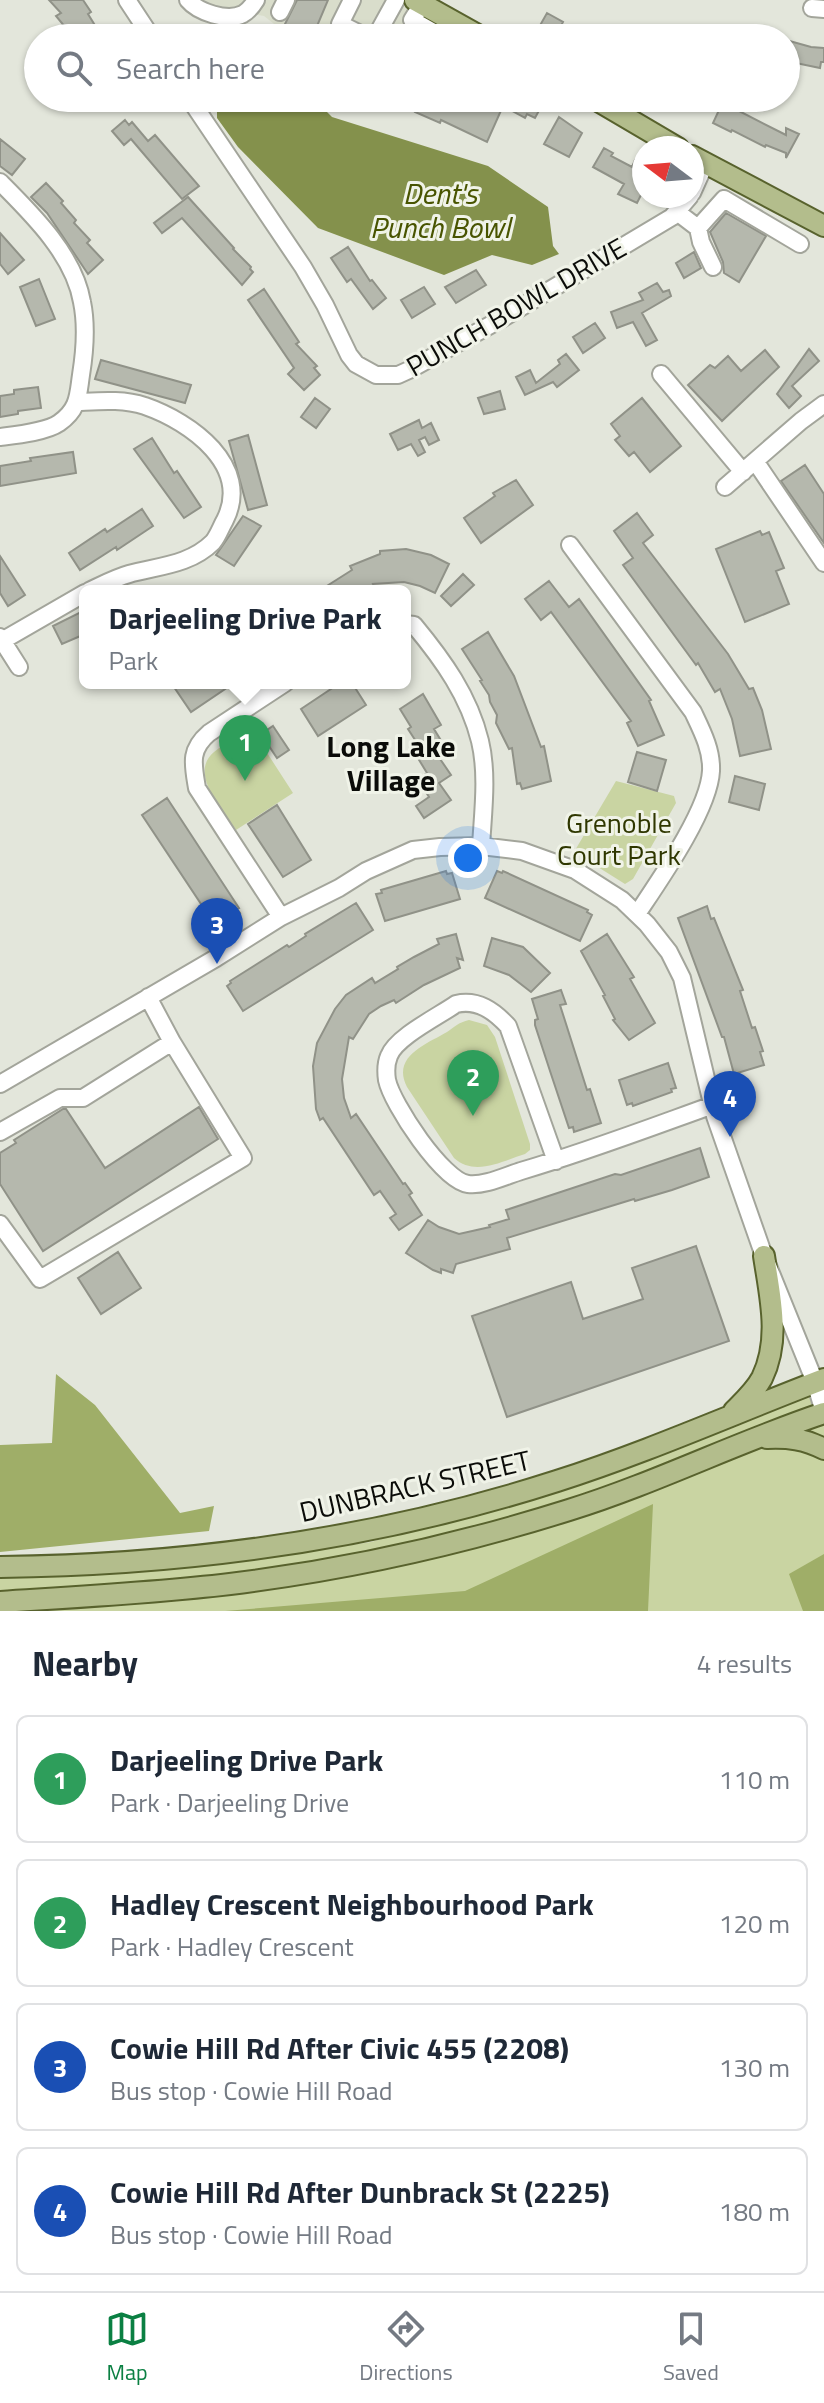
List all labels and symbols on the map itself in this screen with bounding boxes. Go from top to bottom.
north arrow [632,136,704,208]
water label: Dent's Punch Bowl [370,170,514,250]
street label: PUNCH BOWL DRIVE [398,226,634,387]
pin: 1 [219,715,271,781]
district label: Long Lake Village [326,723,456,803]
park label: Grenoble Court Park [557,801,681,876]
your location [448,838,488,878]
pin: 3 [191,898,243,964]
pin: 2 [447,1050,499,1116]
pin: 4 [704,1071,756,1137]
street label: DUNBRACK STREET [295,1438,535,1533]

